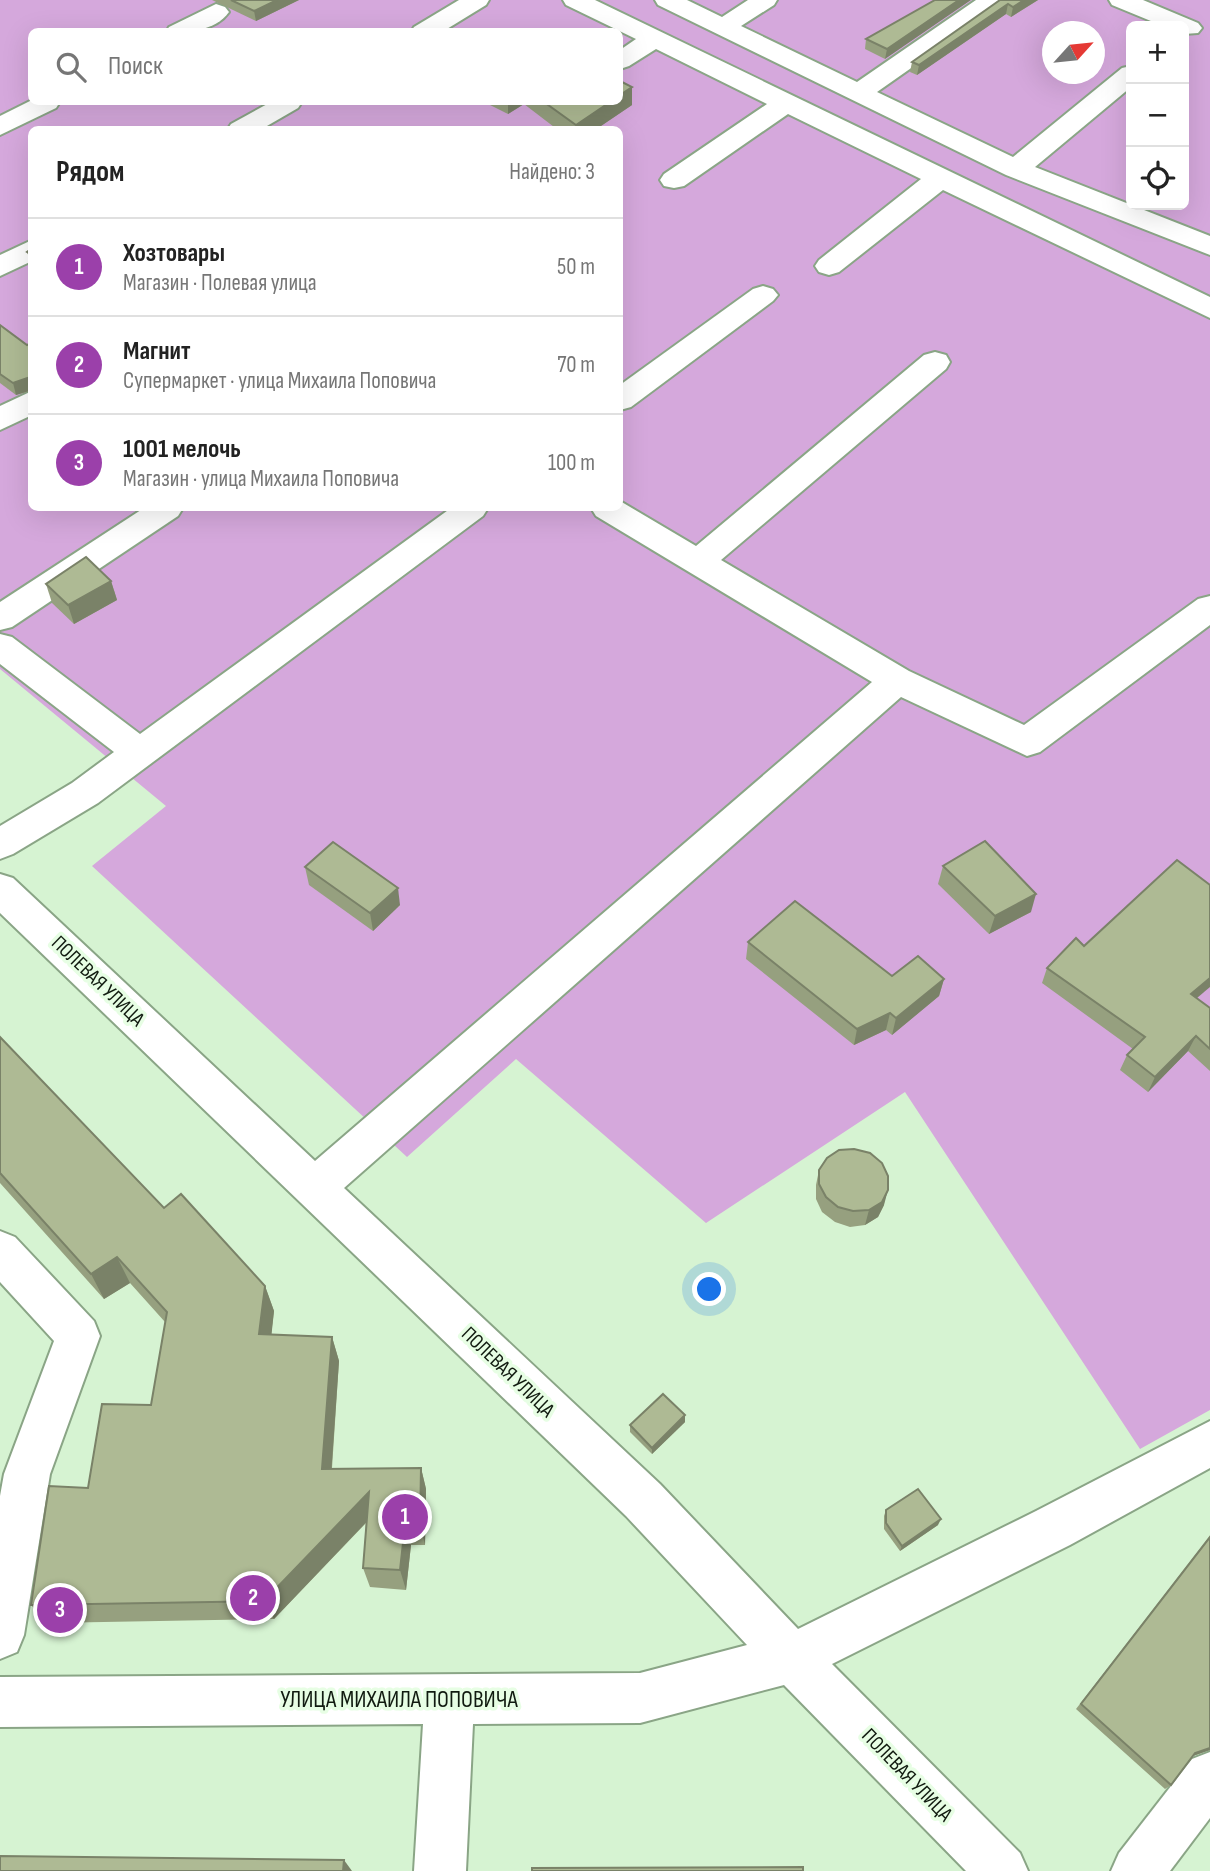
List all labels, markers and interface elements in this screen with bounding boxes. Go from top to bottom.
north arrow [1042,21,1105,84]
map controls [1126,21,1189,210]
button: + [1126,21,1189,84]
search box [28,28,623,105]
icon: search [52,48,90,86]
text: Поиск [108,51,163,82]
button: − [1126,84,1189,147]
button: locate [1126,147,1189,210]
text: Рядом [56,154,124,190]
text: Найдено: 3 [509,158,595,186]
text: Хозтовары [123,238,225,269]
text: 1 [74,253,84,281]
text: 50 m [557,253,595,281]
text: Магазин · Полевая улица [123,269,317,297]
text: Магнит [123,336,190,367]
text: 2 [74,351,84,379]
text: 70 m [557,351,595,379]
text: Супермаркет · улица Михаила Поповича [123,367,436,395]
text: 1001 мелочь [123,434,241,465]
text: 3 [74,449,84,477]
text: 100 m [548,449,595,477]
text: Магазин · улица Михаила Поповича [123,465,399,493]
street label: ПОЛЕВАЯ УЛИЦА [46,930,150,1032]
your location [692,1272,726,1306]
street label: ПОЛЕВАЯ УЛИЦА [456,1321,560,1423]
pin: 1 [382,1491,428,1543]
pin: 2 [230,1572,276,1624]
pin: 3 [37,1584,83,1636]
street label: УЛИЦА МИХАИЛА ПОПОВИЧА [280,1685,518,1714]
street label: ПОЛЕВАЯ УЛИЦА [856,1723,958,1827]

